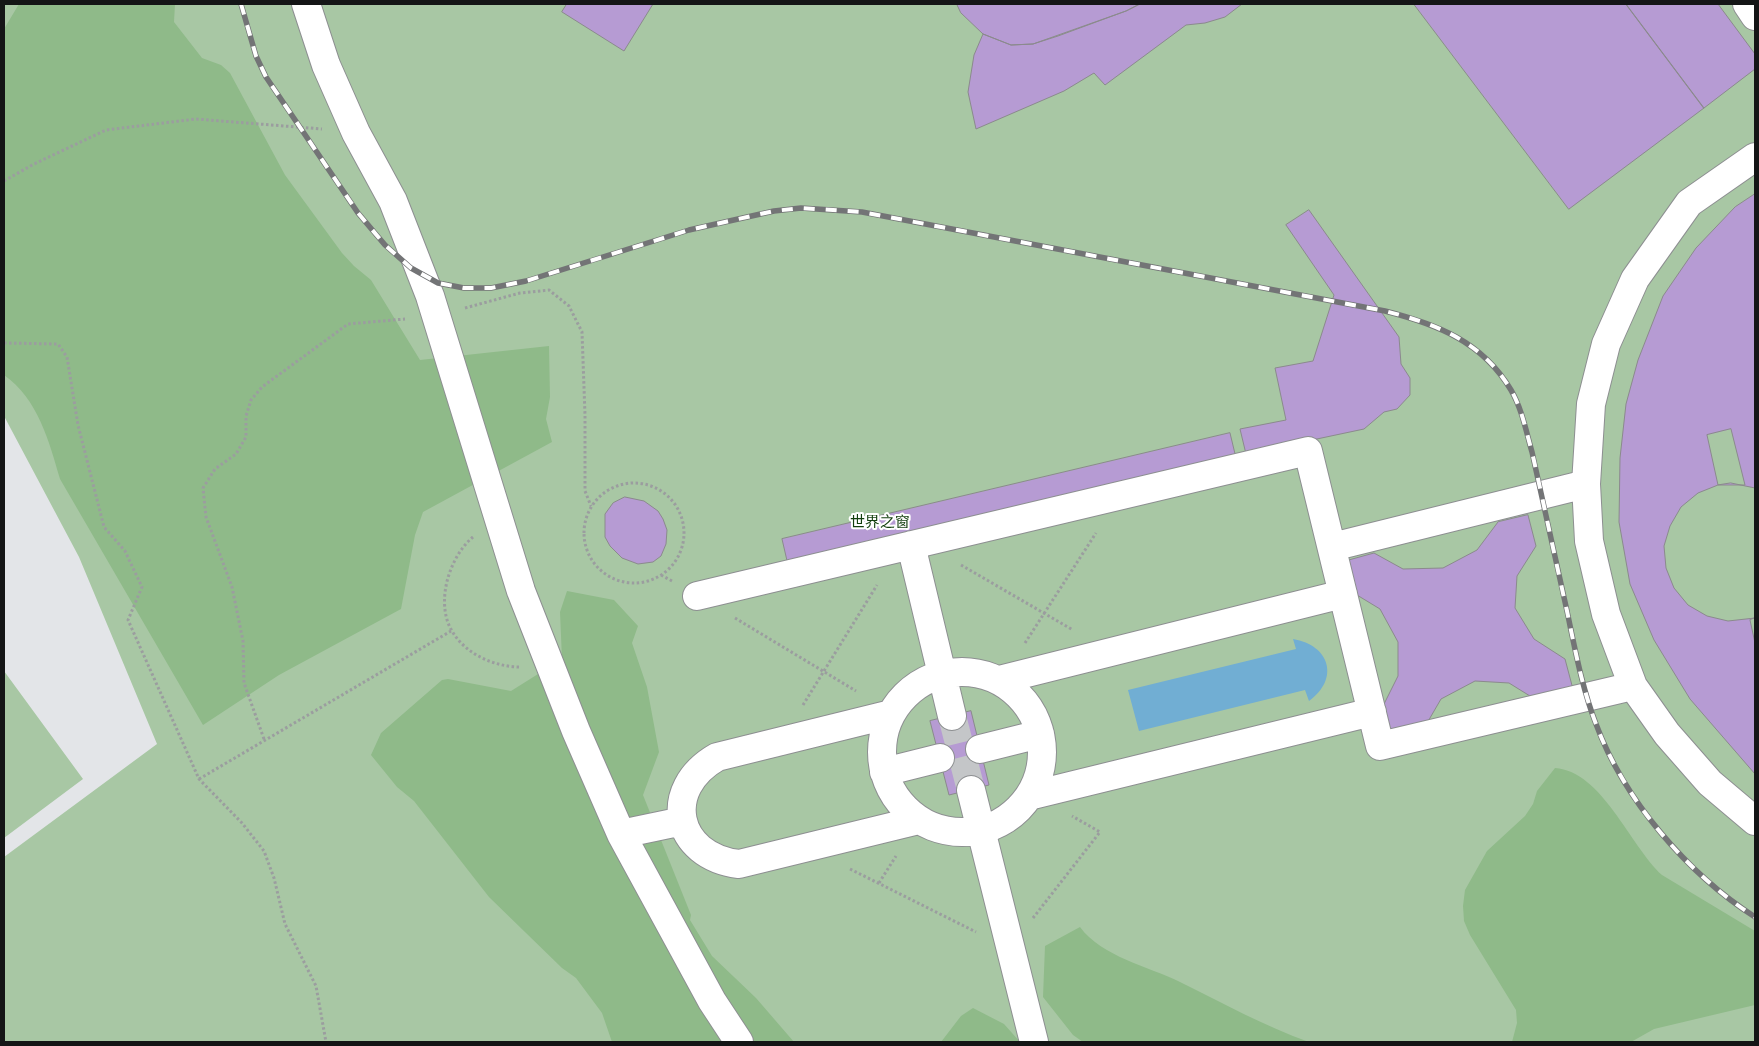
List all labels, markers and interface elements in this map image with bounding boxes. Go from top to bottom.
park label: 世界之窗 [850,514,910,532]

